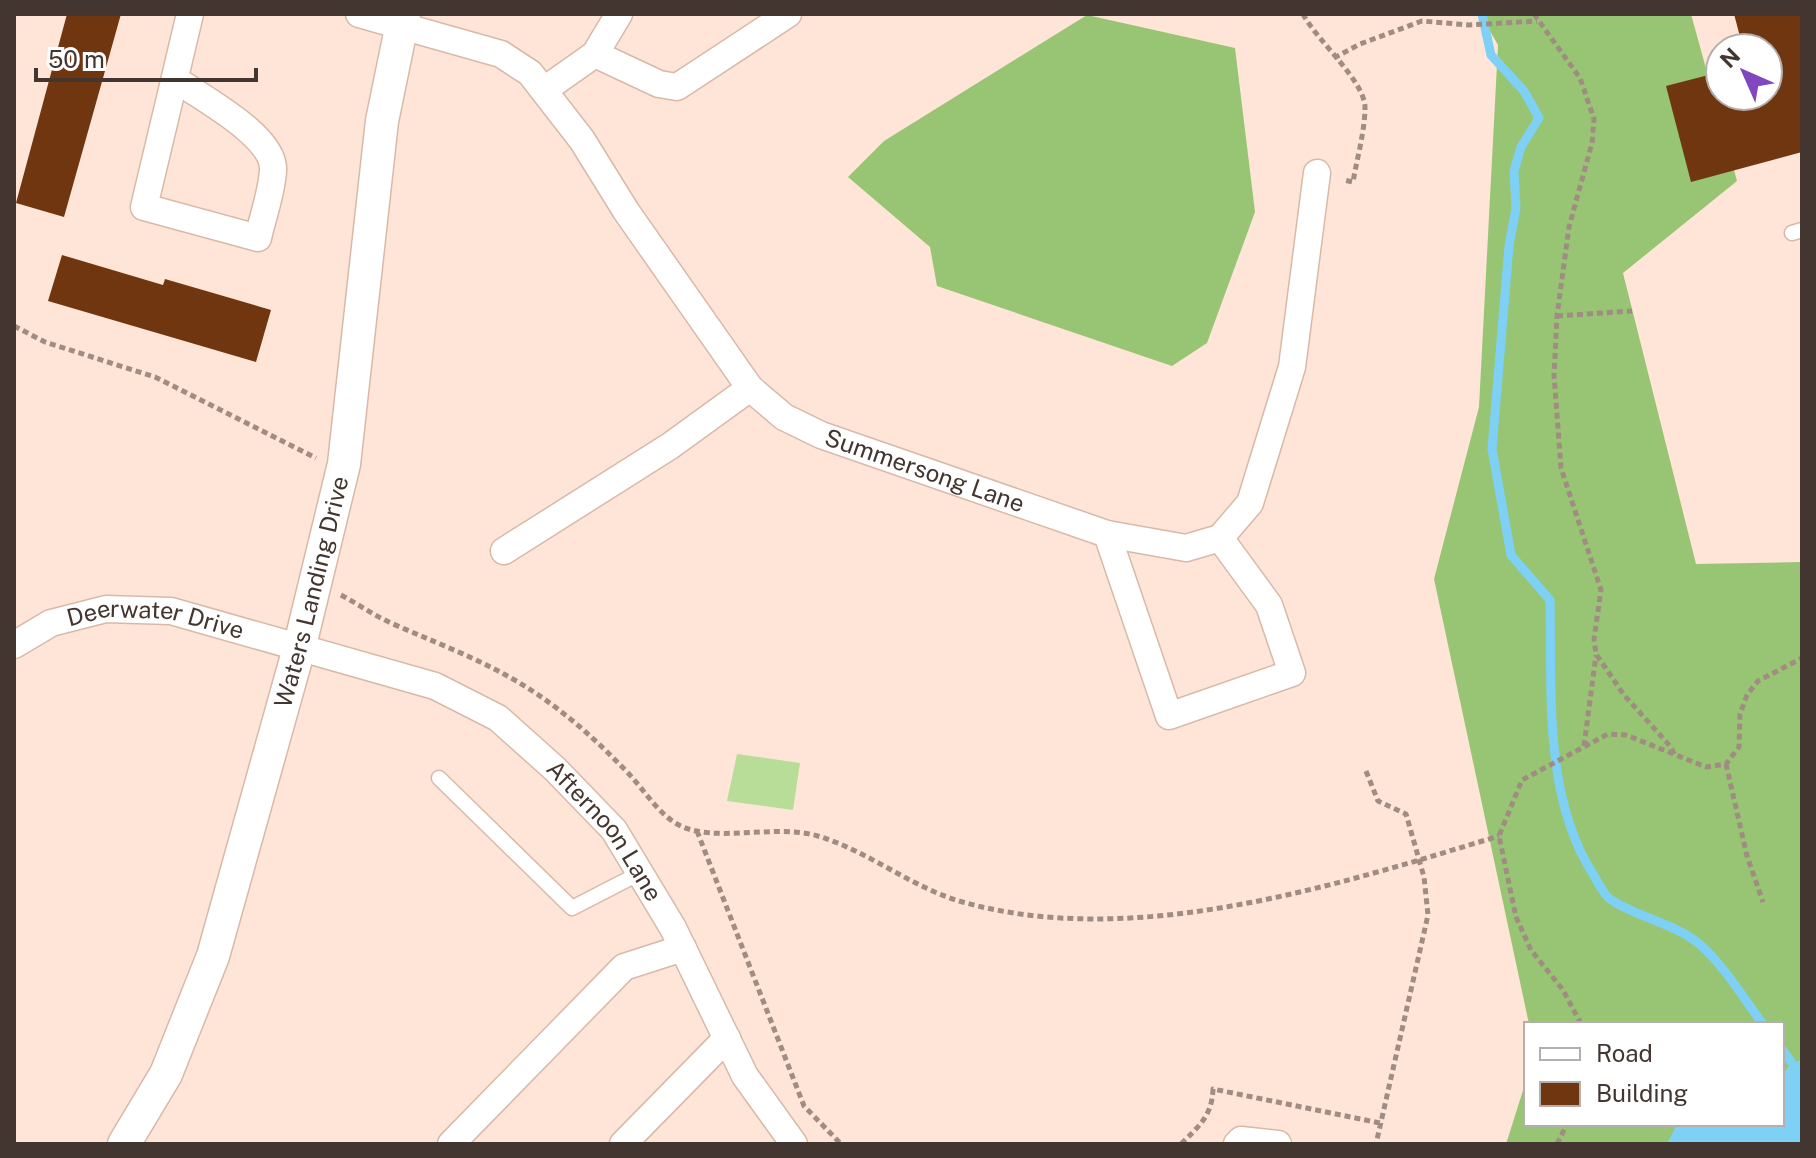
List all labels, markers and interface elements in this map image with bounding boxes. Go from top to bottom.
scale bar [36,32,256,82]
north arrow [1704,32,1784,112]
text: N [1715,43,1745,73]
text: 50 m [48,45,105,73]
street label: Summersong Lane [821,422,1028,517]
street label: Waters Landing Drive [268,473,354,711]
street label: Deerwater Drive [64,593,247,644]
street label: Afternoon Lane [541,754,668,906]
legend [1524,1022,1784,1126]
text: Road [1596,1039,1653,1067]
text: Building [1596,1079,1688,1107]

